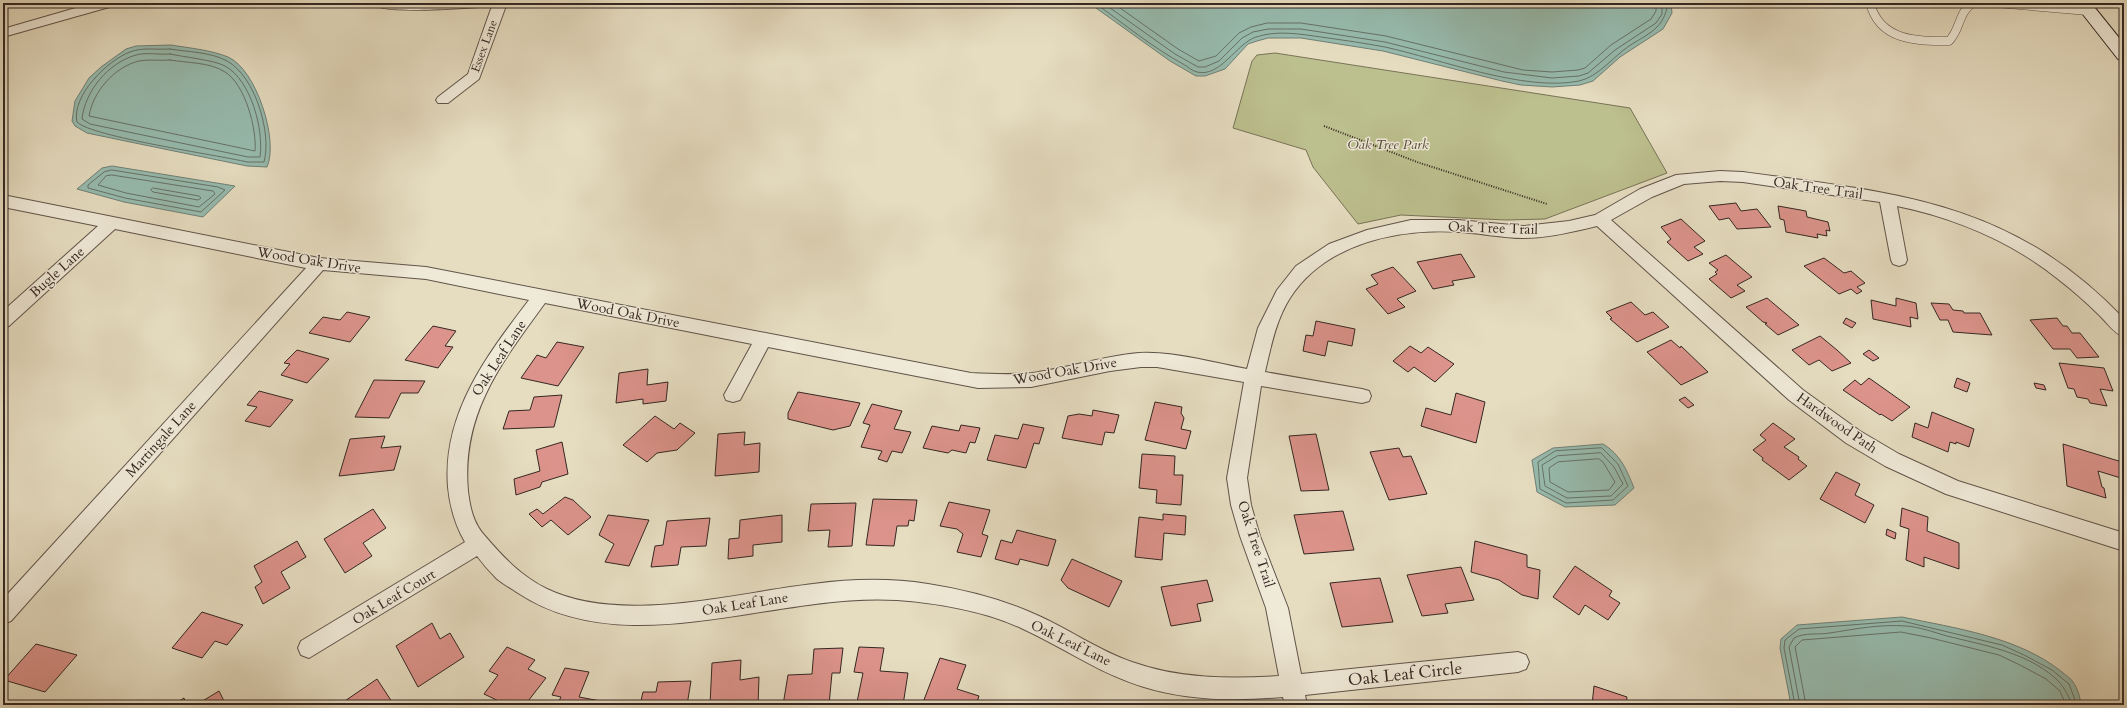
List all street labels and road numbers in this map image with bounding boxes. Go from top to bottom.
street label: Essex Lane [467,18,501,74]
street label: Oak Tree Trail [1772,172,1864,204]
street label: Oak Tree Trail [1448,217,1539,239]
street label: Bugle Lane [26,242,88,302]
street label: Wood Oak Drive [255,242,362,278]
street label: Wood Oak Drive [574,293,681,332]
street label: Oak Leaf Lane [467,316,531,400]
street label: Wood Oak Drive [1011,353,1118,390]
street label: Hardwood Path [1793,388,1881,458]
street label: Martingale Lane [121,397,201,481]
street label: Oak Tree Trail [1233,498,1279,590]
street label: Oak Leaf Court [349,564,440,629]
street label: Oak Leaf Lane [700,588,790,620]
street label: Oak Leaf Lane [1028,615,1114,671]
street label: Oak Leaf Circle [1347,657,1463,691]

